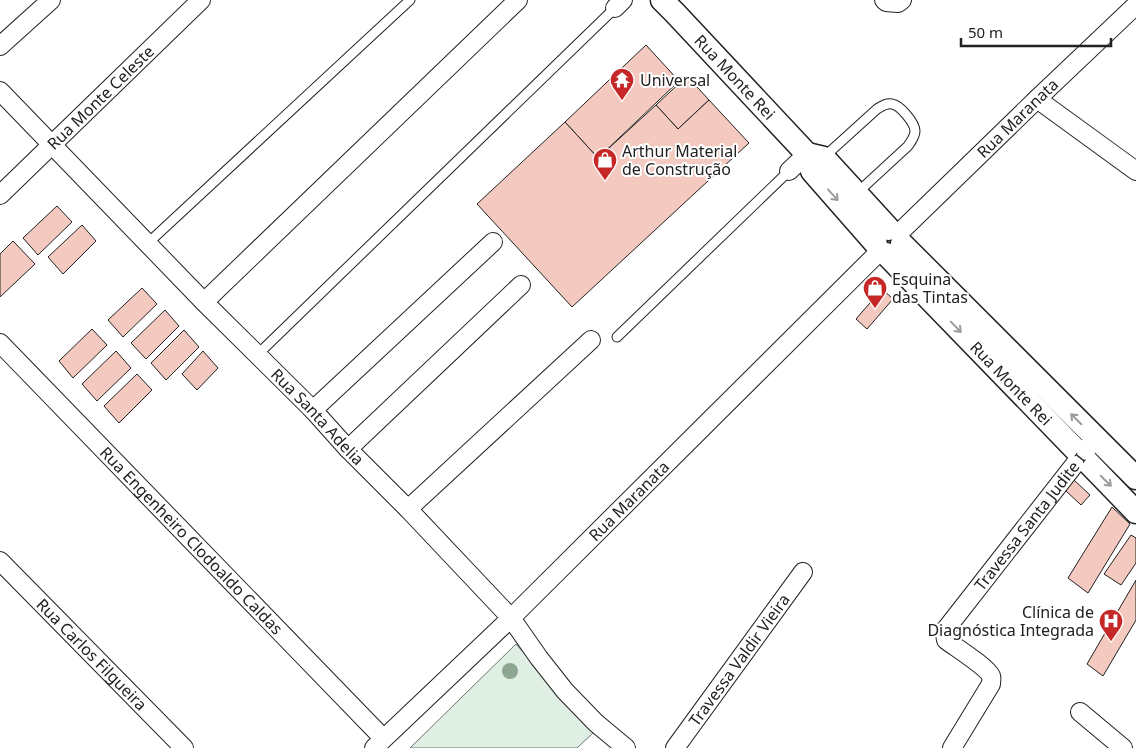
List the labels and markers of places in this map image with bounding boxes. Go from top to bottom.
temple icon: Universal [609,67,635,101]
place label: Universal [640,69,710,91]
place label: Arthur Material de Construção [622,140,737,180]
shop icon: Arthur Material de Construção [592,147,618,181]
place label: Esquina das Tintas [892,268,968,308]
shop icon: Esquina das Tintas [862,275,888,309]
place label: Clínica de Diagnóstica Integrada [927,601,1094,641]
hospital icon: Clínica de Diagnóstica Integrada [1098,608,1124,642]

